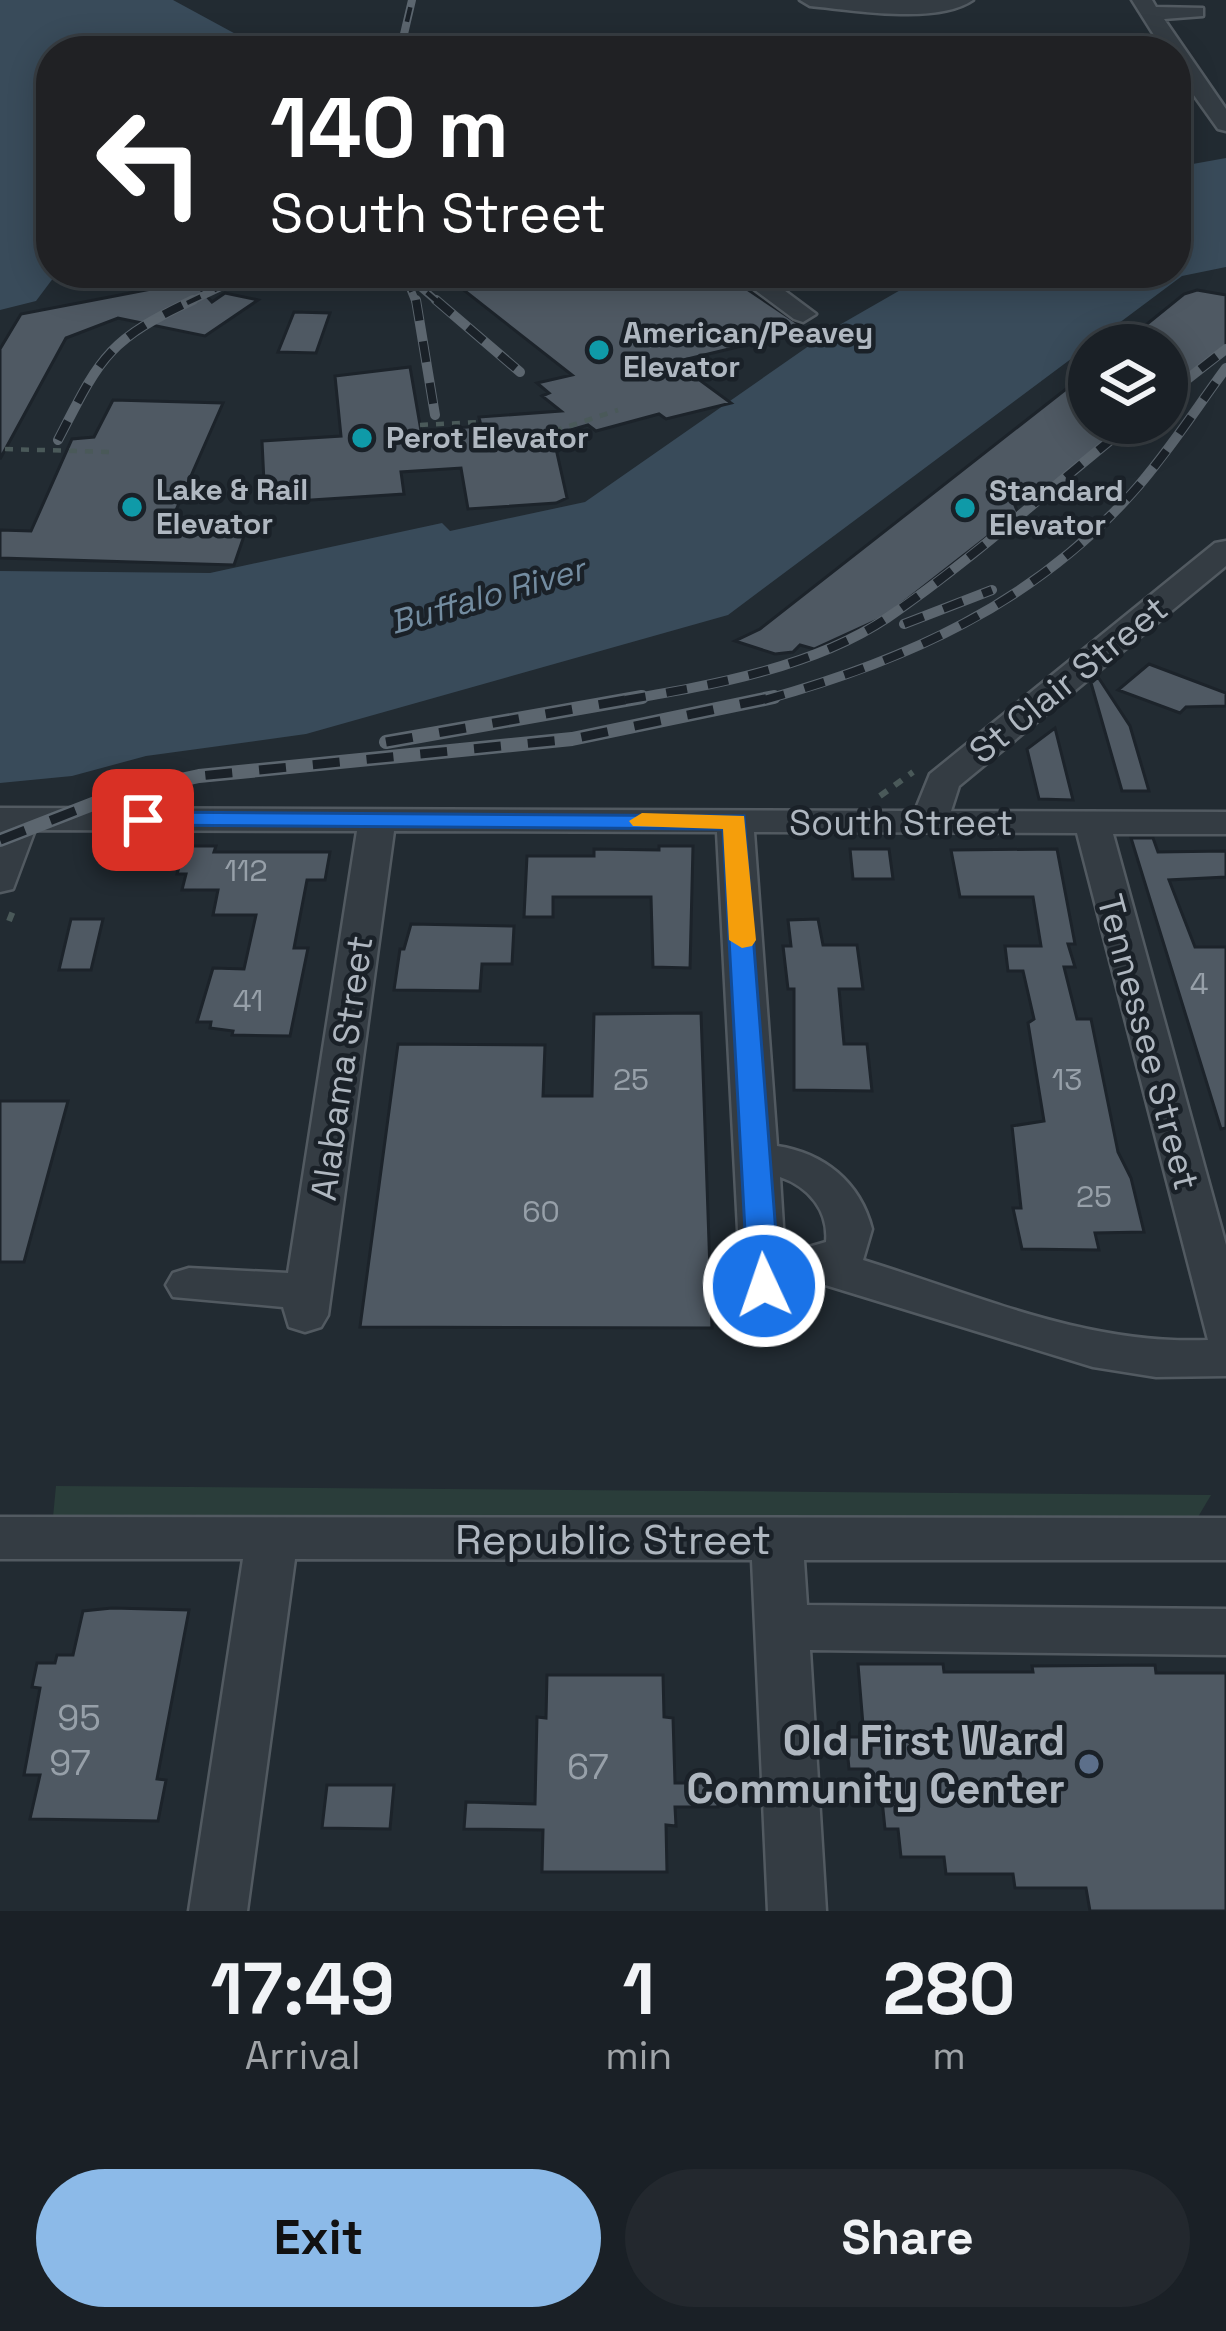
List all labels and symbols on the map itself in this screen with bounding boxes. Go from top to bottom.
place label: American/Peavey Elevator [623,313,873,386]
marker: American/Peavey Elevator [586,337,612,363]
place label: Perot Elevator [386,418,589,457]
marker: Perot Elevator [349,425,375,451]
place label: Lake & Rail Elevator [156,470,308,543]
place label: Standard Elevator [989,471,1124,544]
marker: Lake & Rail Elevator [119,494,145,520]
marker: Standard Elevator [952,495,978,521]
water label: Buffalo River [385,547,593,644]
street label: St Clair Street [960,586,1177,774]
pin [92,769,194,871]
street label: South Street [789,800,1013,846]
house number: 112 [224,851,268,890]
street label: Tennessee Street [1086,889,1210,1195]
street label: Alabama Street [301,933,383,1204]
house number: 4 [1190,964,1208,1003]
house number: 41 [233,981,263,1020]
house number: 25 [613,1060,649,1099]
house number: 13 [1052,1060,1082,1099]
house number: 25 [1076,1177,1112,1216]
house number: 60 [522,1192,560,1231]
position arrow [701,1223,827,1349]
street label: Republic Street [455,1513,771,1566]
house number: 95 [57,1695,101,1741]
place label: Old First Ward Community Center [686,1714,1065,1815]
house number: 97 [49,1740,91,1786]
house number: 67 [567,1744,609,1790]
marker: Old First Ward Community Center [1076,1751,1102,1777]

